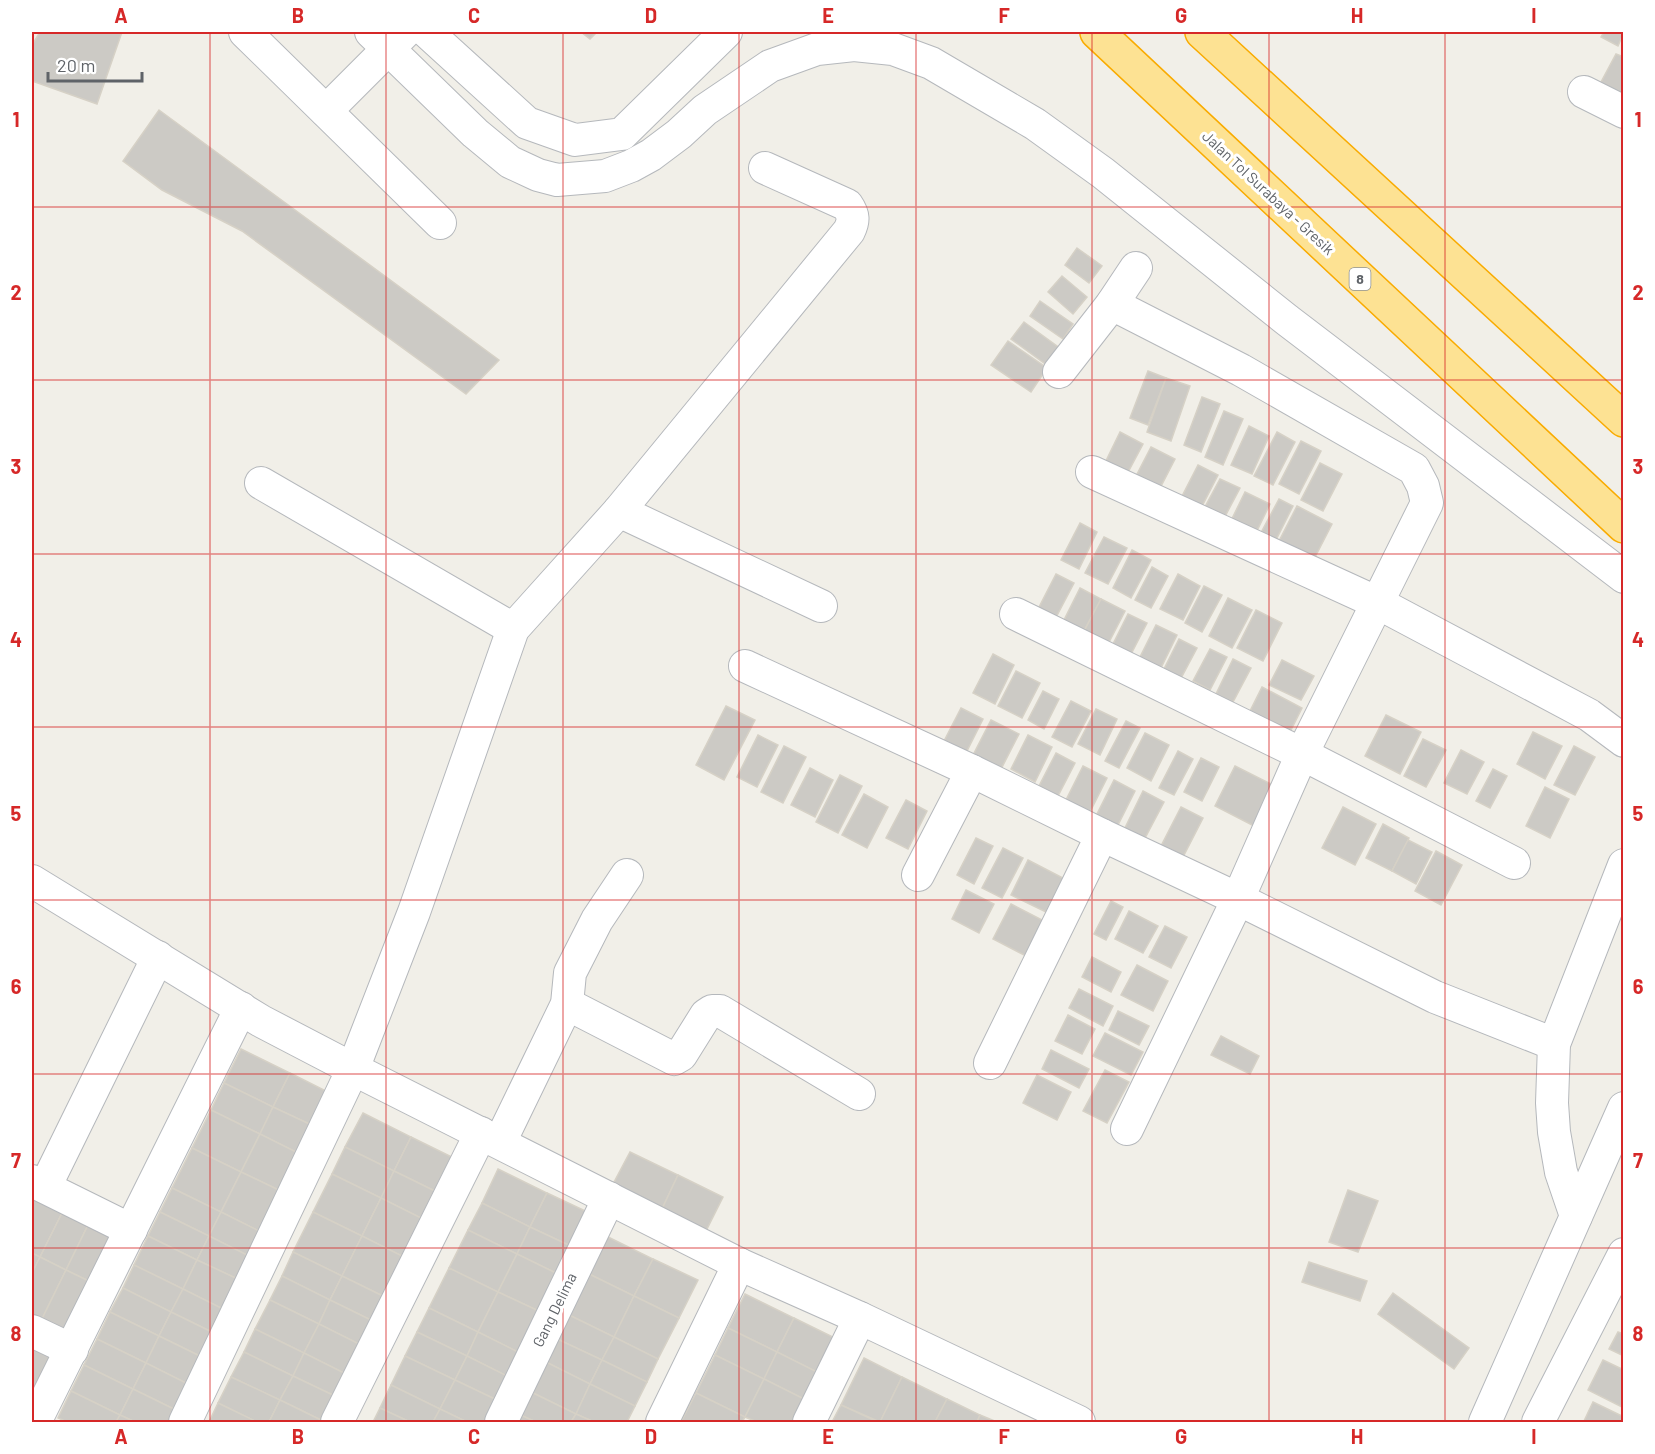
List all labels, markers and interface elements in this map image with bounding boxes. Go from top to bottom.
text: A [114,3,128,27]
text: B [292,3,304,27]
text: C [468,3,480,27]
text: D [645,3,657,27]
text: E [822,3,834,27]
text: F [998,3,1010,27]
text: G [1175,3,1187,27]
text: H [1351,3,1363,27]
text: I [1531,3,1537,27]
scale bar [48,45,142,83]
text: 20 m [57,54,95,76]
text: 1 [12,107,20,131]
text: 1 [1634,107,1642,131]
street label: Jalan Tol Surabaya - Gresik [1199,126,1339,258]
road number: 8 [1350,268,1370,290]
text: 2 [10,280,22,304]
text: 2 [1632,280,1644,304]
text: 3 [11,454,21,478]
text: 3 [1633,454,1643,478]
text: 4 [10,627,22,651]
text: 4 [1632,627,1644,651]
text: 5 [11,801,22,825]
text: 5 [1633,801,1644,825]
text: 6 [11,974,22,998]
text: 6 [1633,974,1644,998]
text: 7 [11,1148,21,1172]
text: 7 [1633,1148,1643,1172]
street label: Gang Delima [528,1269,580,1350]
text: 8 [11,1321,22,1345]
text: 8 [1633,1321,1644,1345]
text: A [114,1424,128,1448]
text: B [292,1424,304,1448]
text: C [468,1424,480,1448]
text: D [645,1424,657,1448]
text: E [822,1424,834,1448]
text: F [998,1424,1010,1448]
text: G [1175,1424,1187,1448]
text: H [1351,1424,1363,1448]
text: I [1531,1424,1537,1448]

